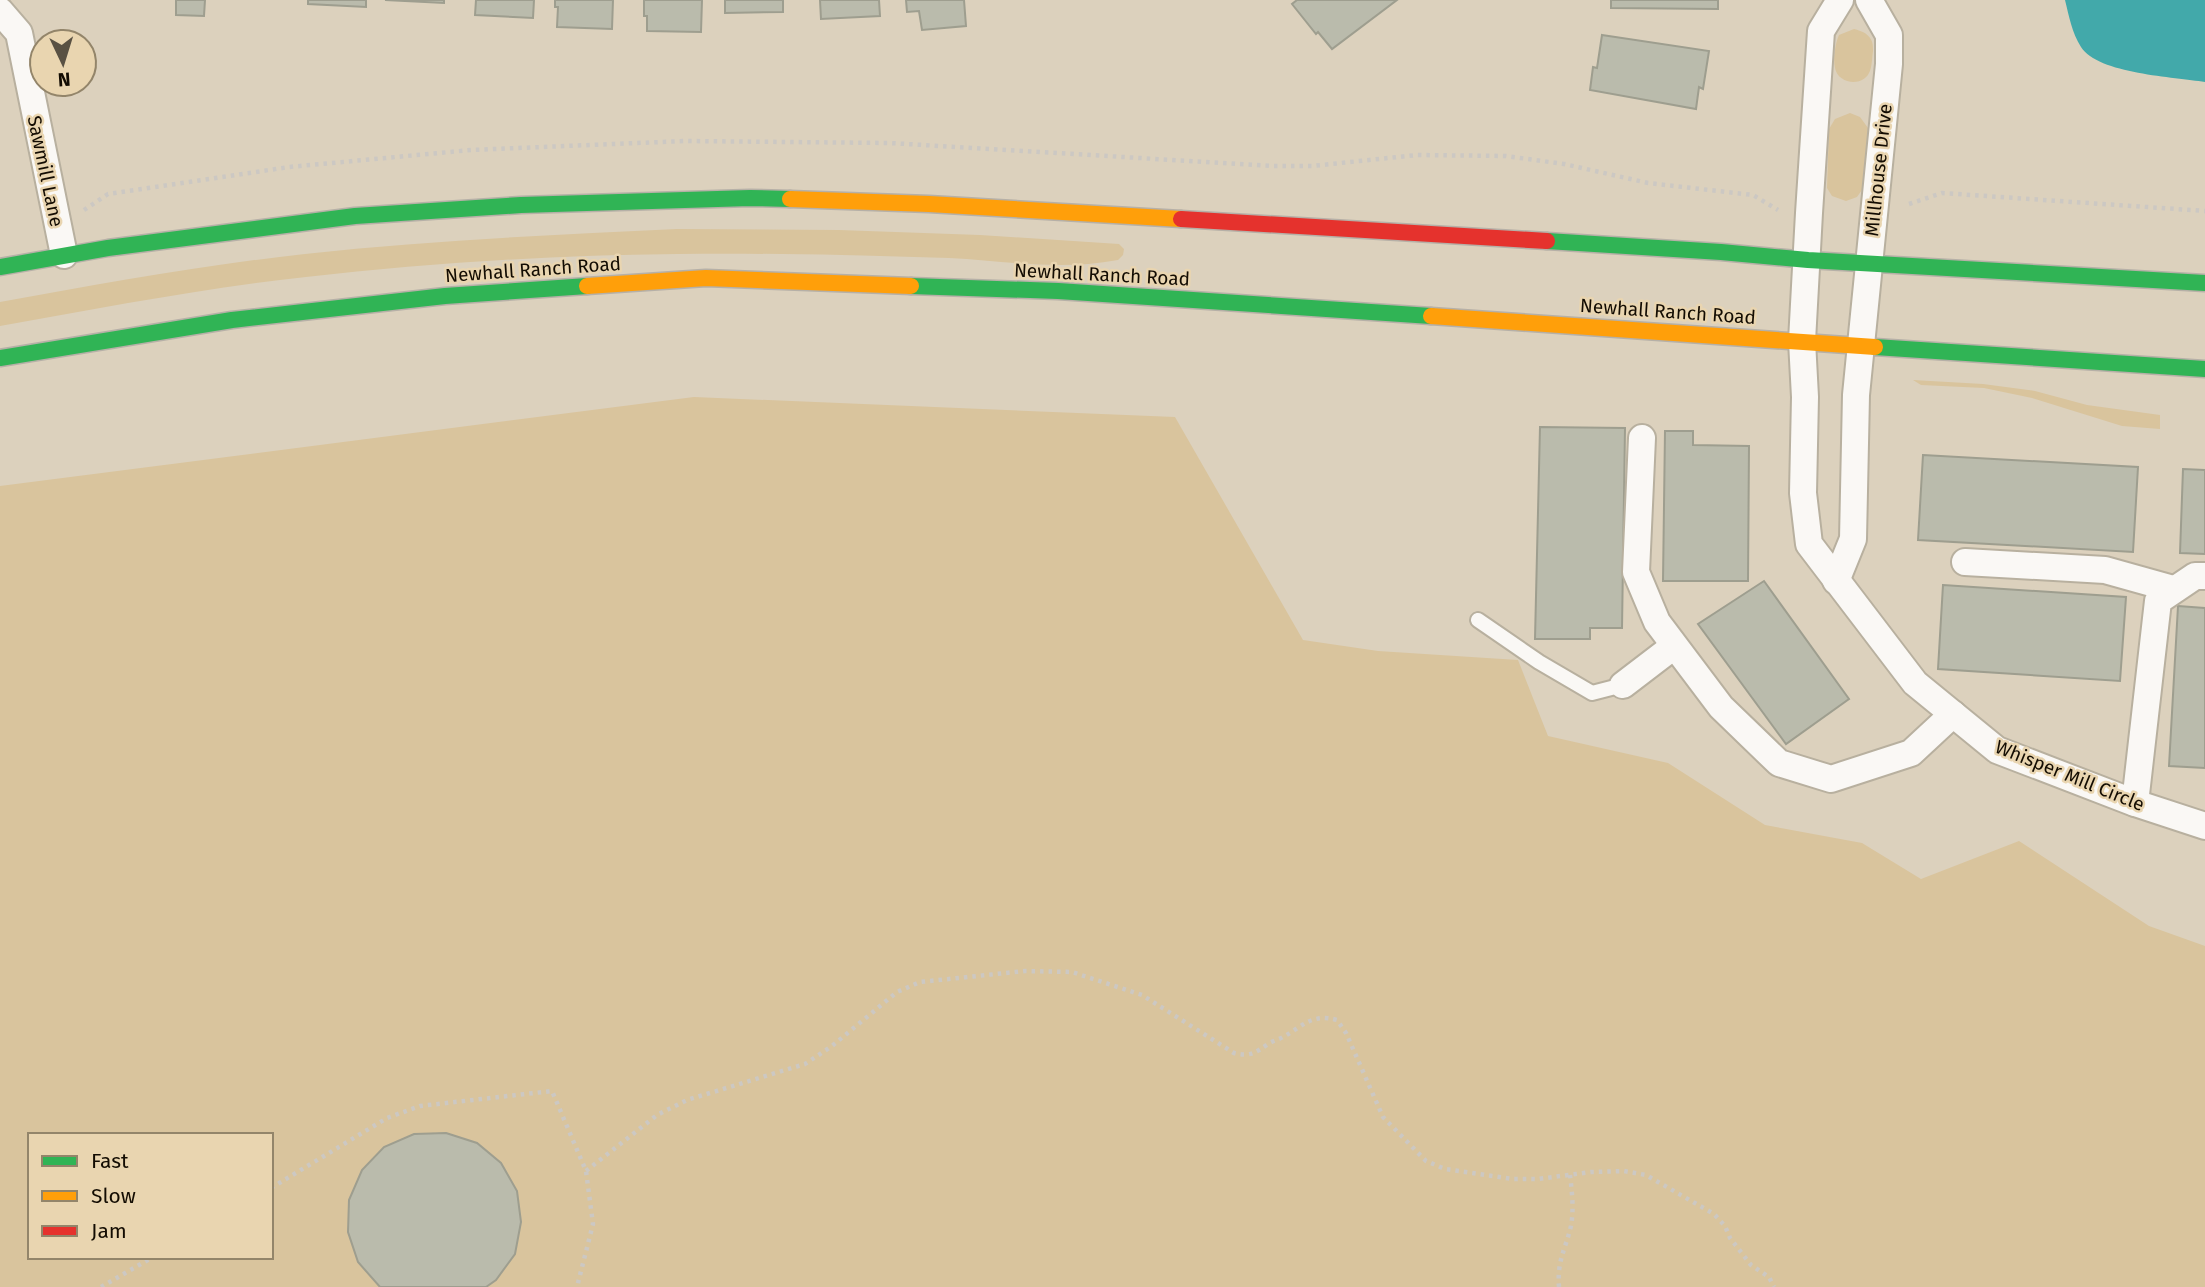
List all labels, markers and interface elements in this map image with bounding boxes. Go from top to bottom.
north arrow [28,28,98,98]
text: N [57,68,71,91]
street label: Millhouse Drive [1860,103,1897,238]
street label: Sawmill Lane [23,113,69,229]
street label: Newhall Ranch Road [444,252,622,287]
street label: Newhall Ranch Road [1013,258,1191,291]
street label: Newhall Ranch Road [1579,294,1757,329]
street label: Whisper Mill Circle [1992,735,2148,816]
legend [28,1133,273,1259]
text: Fast [91,1148,129,1174]
text: Slow [91,1183,136,1209]
text: Jam [91,1218,127,1244]

